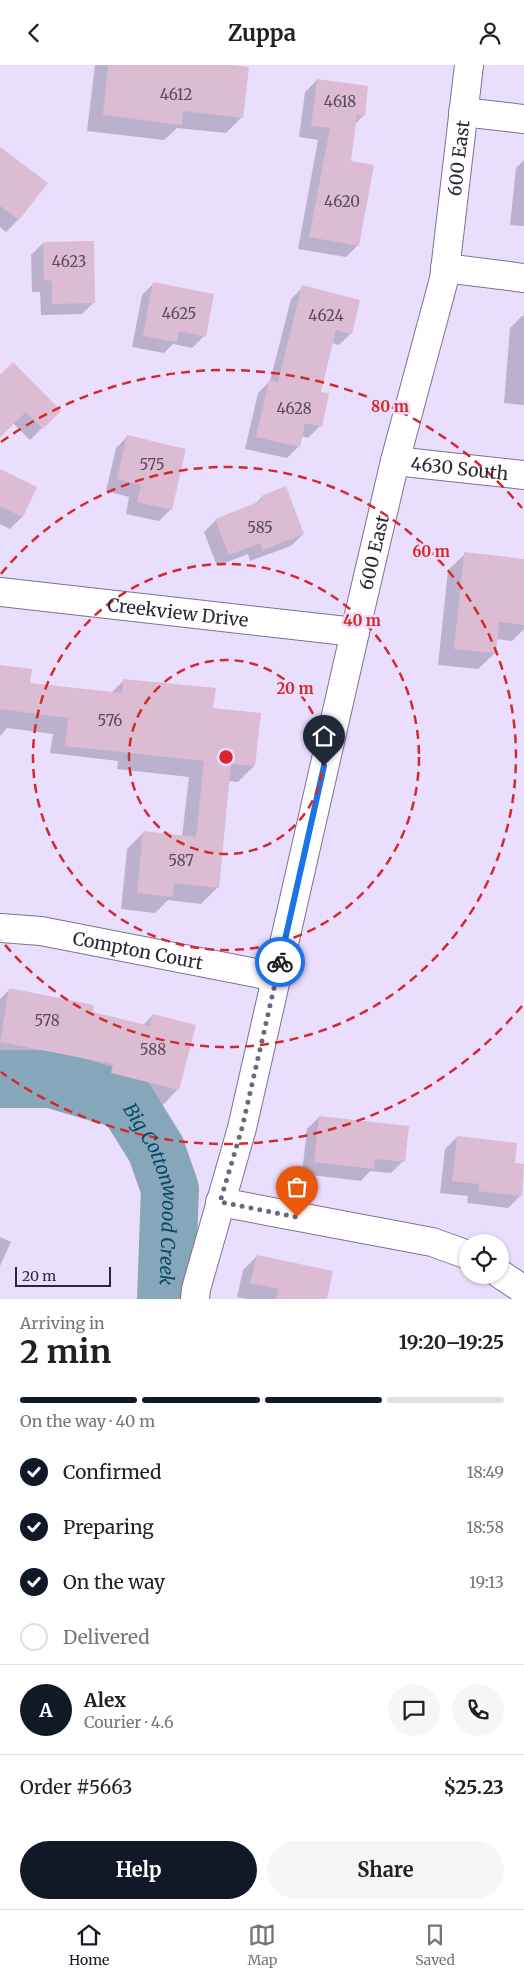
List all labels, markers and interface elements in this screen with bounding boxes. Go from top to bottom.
icon: back [20,19,48,47]
text: Zuppa [228,19,296,47]
icon: person [476,19,504,47]
house number: 4612 [160,85,192,104]
house number: 4618 [324,92,356,111]
street label: 600 East [442,119,474,197]
house number: 4620 [324,192,360,211]
house number: 4623 [52,252,86,271]
house number: 4625 [162,304,196,323]
house number: 4624 [308,306,344,325]
text: 80 m [371,397,409,416]
house number: 4628 [276,399,312,418]
street label: 4630 South [410,451,510,485]
house number: 575 [140,455,164,474]
street label: 600 East [354,513,393,592]
house number: 585 [247,518,273,537]
text: 60 m [412,542,450,561]
street label: Creekview Drive [106,593,250,631]
text: 40 m [343,611,381,630]
text: 20 m [276,679,314,698]
house number: 576 [98,711,122,730]
pin [303,715,345,766]
icon: home [310,722,338,750]
centre of rings [217,748,235,766]
house number: 587 [168,851,194,870]
street label: Compton Court [71,926,205,974]
courier [255,937,305,987]
icon: bike [266,948,294,976]
house number: 578 [34,1011,60,1030]
house number: 588 [140,1040,166,1059]
water label: Big Cottonwood Creek [118,1098,182,1286]
pin [276,1166,318,1217]
icon: bag [283,1173,311,1201]
map controls [459,1234,509,1284]
button: locate [459,1234,509,1284]
scale bar [15,1264,111,1287]
text: 20 m [22,1267,56,1285]
text: Arriving in [20,1313,105,1333]
text: 19:20–19:25 [399,1330,504,1354]
text: 2 min [20,1332,111,1372]
text: On the way · 40 m [20,1411,155,1431]
icon: check [20,1458,48,1486]
text: Confirmed [63,1460,161,1484]
text: 18:49 [467,1462,504,1482]
icon: check [20,1513,48,1541]
text: Preparing [63,1515,154,1539]
text: 18:58 [466,1517,504,1537]
icon: check [20,1568,48,1596]
text: On the way [63,1570,165,1594]
text: 19:13 [469,1572,504,1592]
text: Delivered [63,1625,150,1649]
button: chat [388,1684,440,1736]
button: phone [452,1684,504,1736]
text: Alex [84,1688,126,1712]
text: A [39,1698,53,1722]
text: Courier · 4.6 [84,1712,174,1732]
text: Order #5663 [20,1775,132,1799]
text: $25.23 [443,1775,504,1799]
button: Help [20,1841,257,1899]
button: Share [267,1841,504,1899]
tab: Home [69,1921,109,1969]
tab: Map [247,1921,277,1969]
tab: Saved [415,1921,455,1969]

